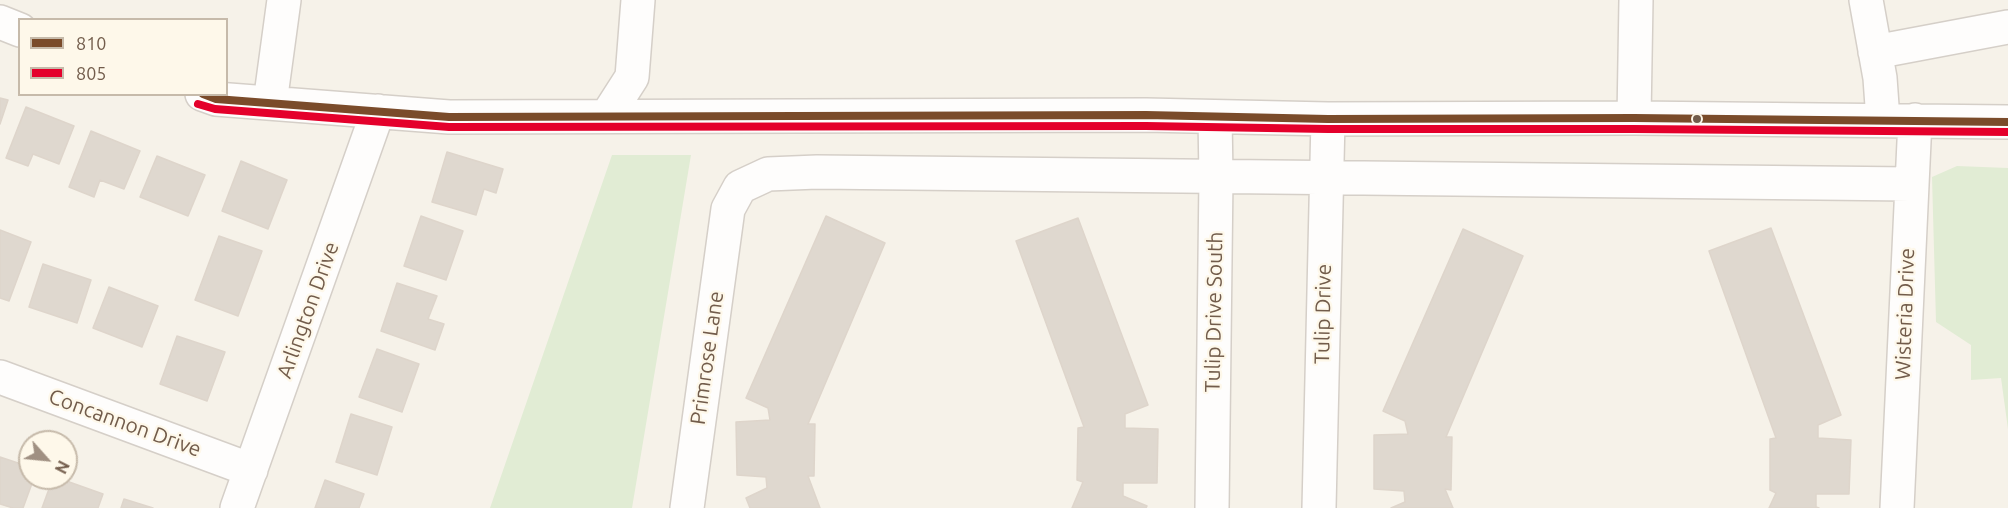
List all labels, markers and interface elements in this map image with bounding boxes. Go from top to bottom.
legend [18,18,228,96]
text: 810 [76,33,106,53]
text: 805 [76,63,106,83]
unlabelled marker [1691,113,1703,125]
street label: Tulip Drive South [1200,231,1228,393]
street label: Arlington Drive [272,238,344,382]
street label: Wisteria Drive [1890,248,1920,380]
street label: Tulip Drive [1310,264,1336,364]
street label: Primrose Lane [685,290,729,426]
street label: Concannon Drive [45,384,205,462]
north arrow [18,430,78,490]
text: N [52,458,73,477]

